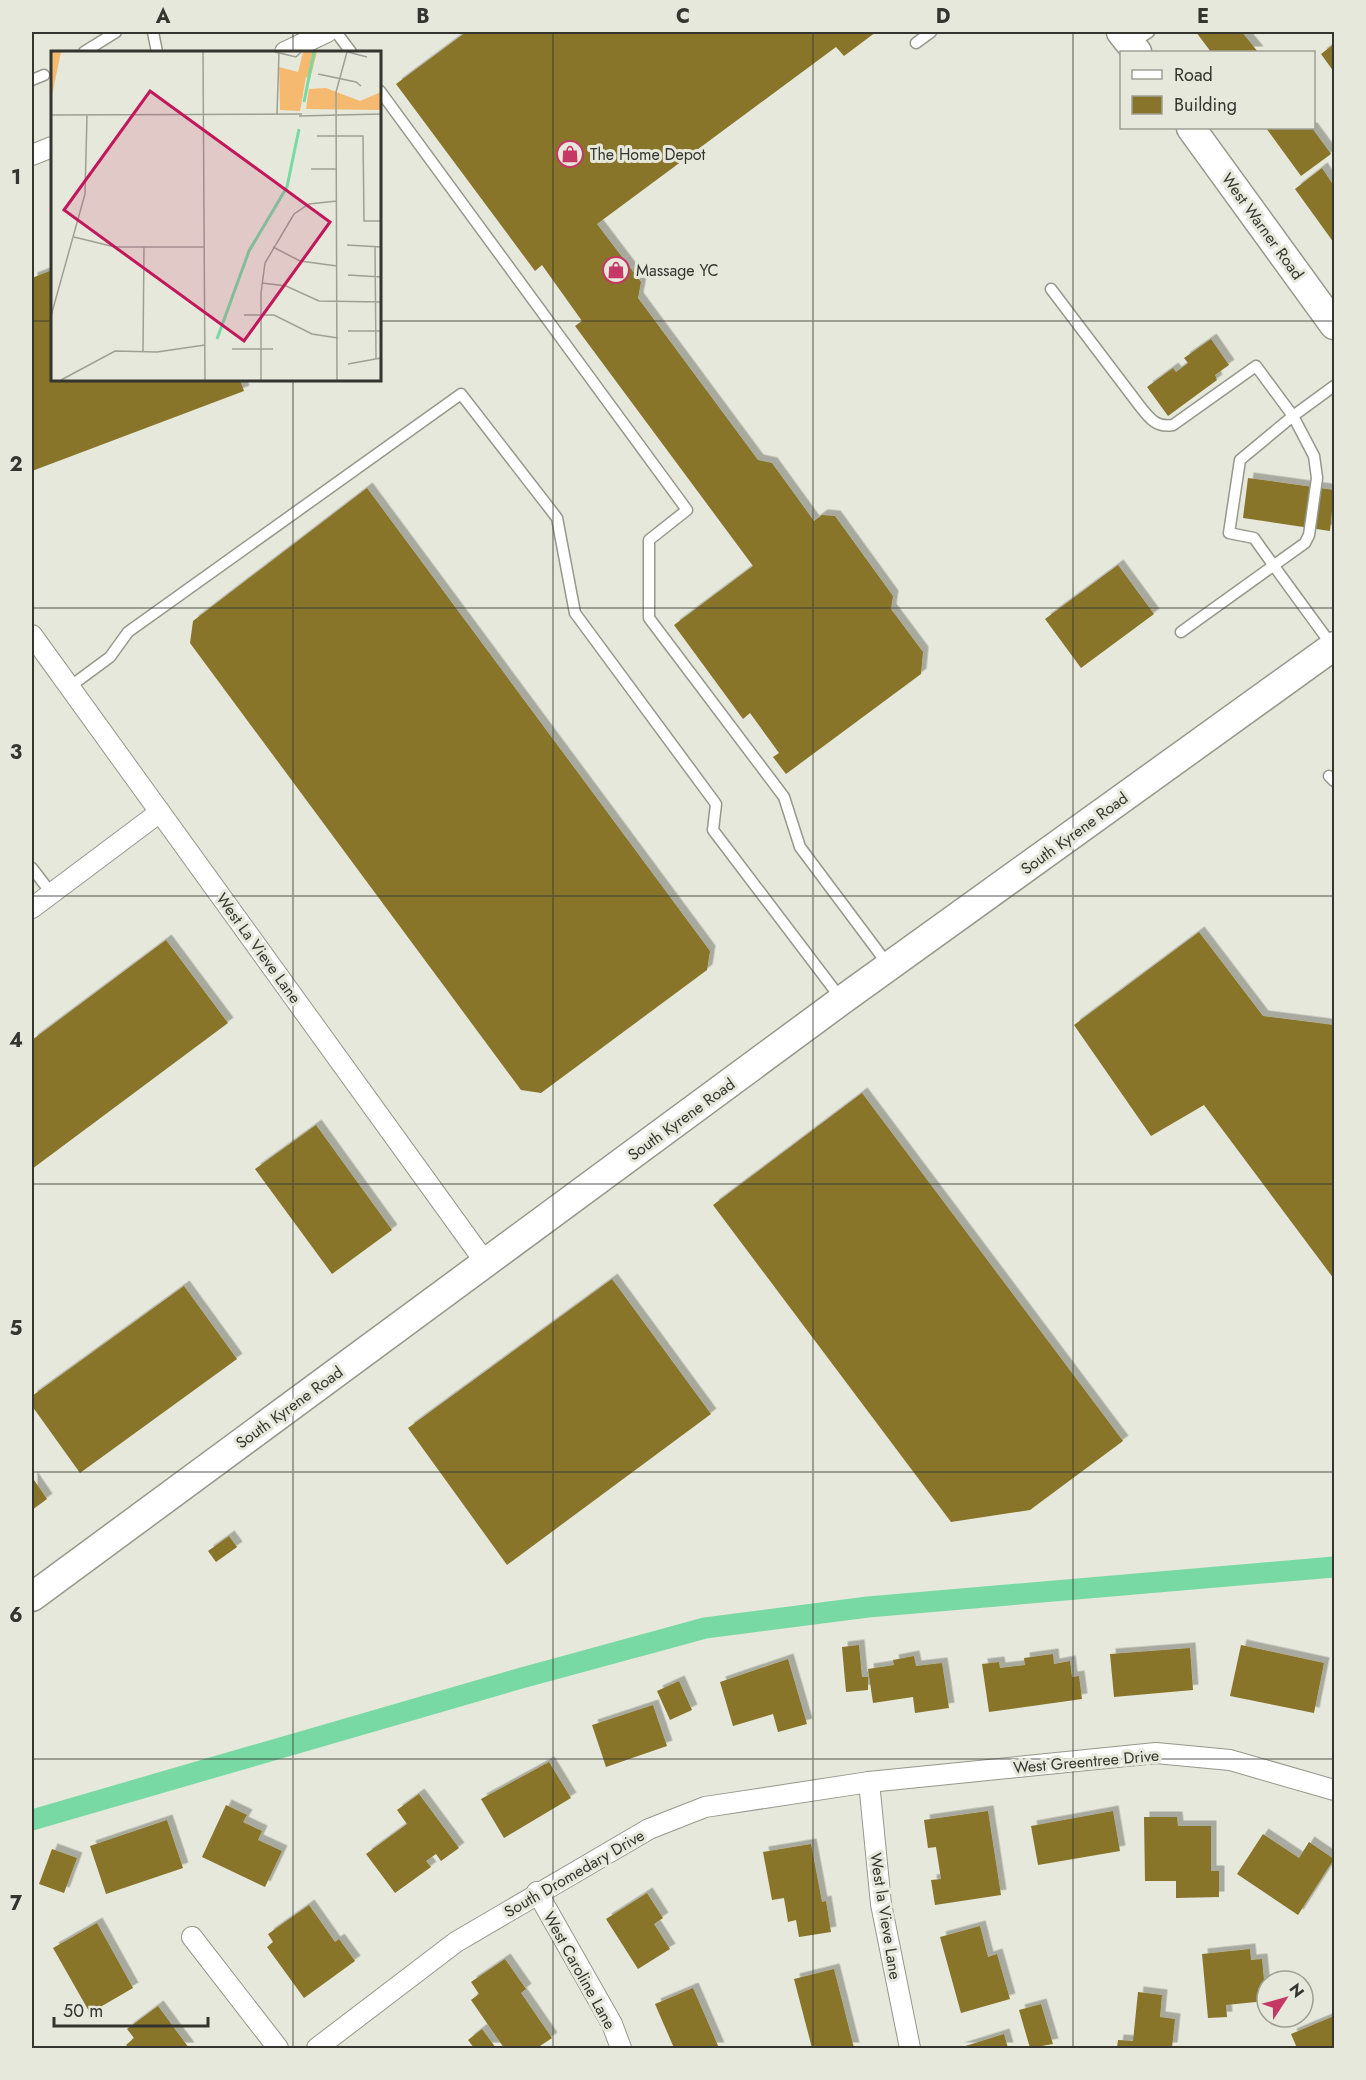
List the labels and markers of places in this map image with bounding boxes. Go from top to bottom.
shop icon: The Home Depot [555,139,585,169]
place label: The Home Depot [590,143,706,166]
shop icon: Massage YC [601,255,631,285]
place label: Massage YC [636,259,719,282]

